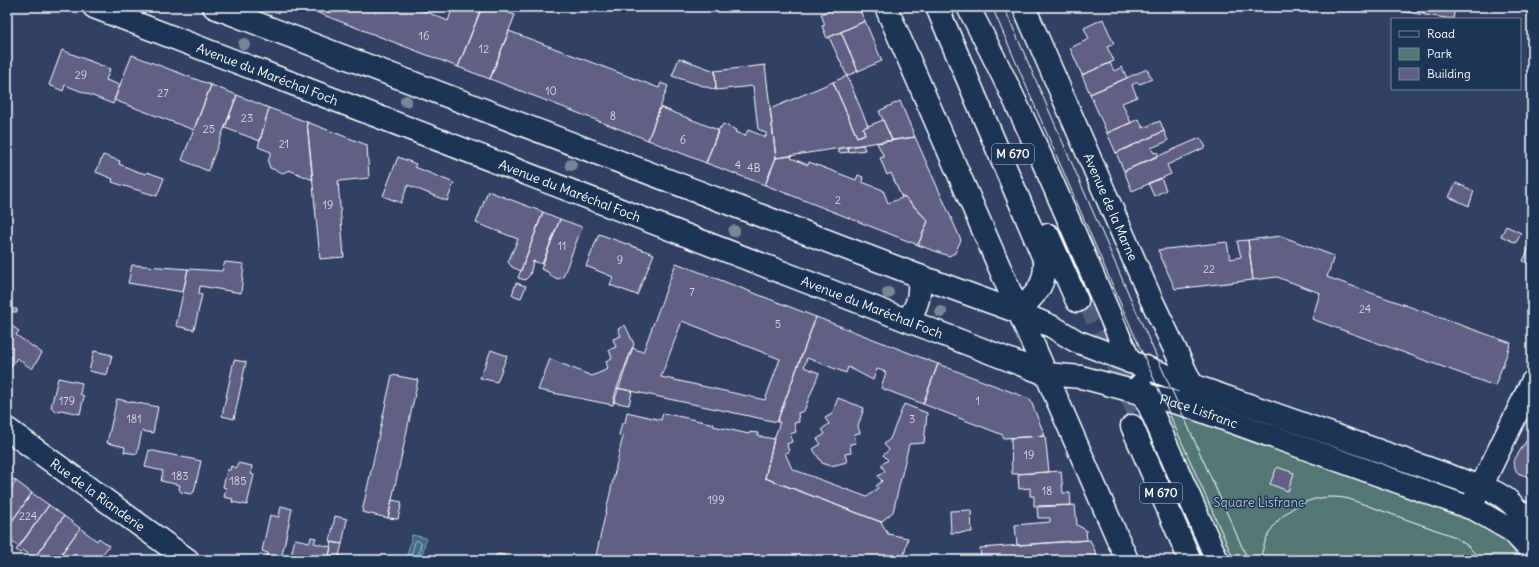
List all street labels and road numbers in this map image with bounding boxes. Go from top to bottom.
street label: Avenue du Maréchal Foch [194,39,341,110]
road number: M 670 [992,144,1034,164]
street label: Avenue de la Marne [1080,151,1141,264]
street label: Avenue du Maréchal Foch [496,156,644,226]
street label: Avenue du Maréchal Foch [799,272,946,343]
street label: Place Lisfranc [1158,391,1240,432]
street label: Rue de la Rianderie [47,455,148,535]
road number: M 670 [1140,483,1182,503]

